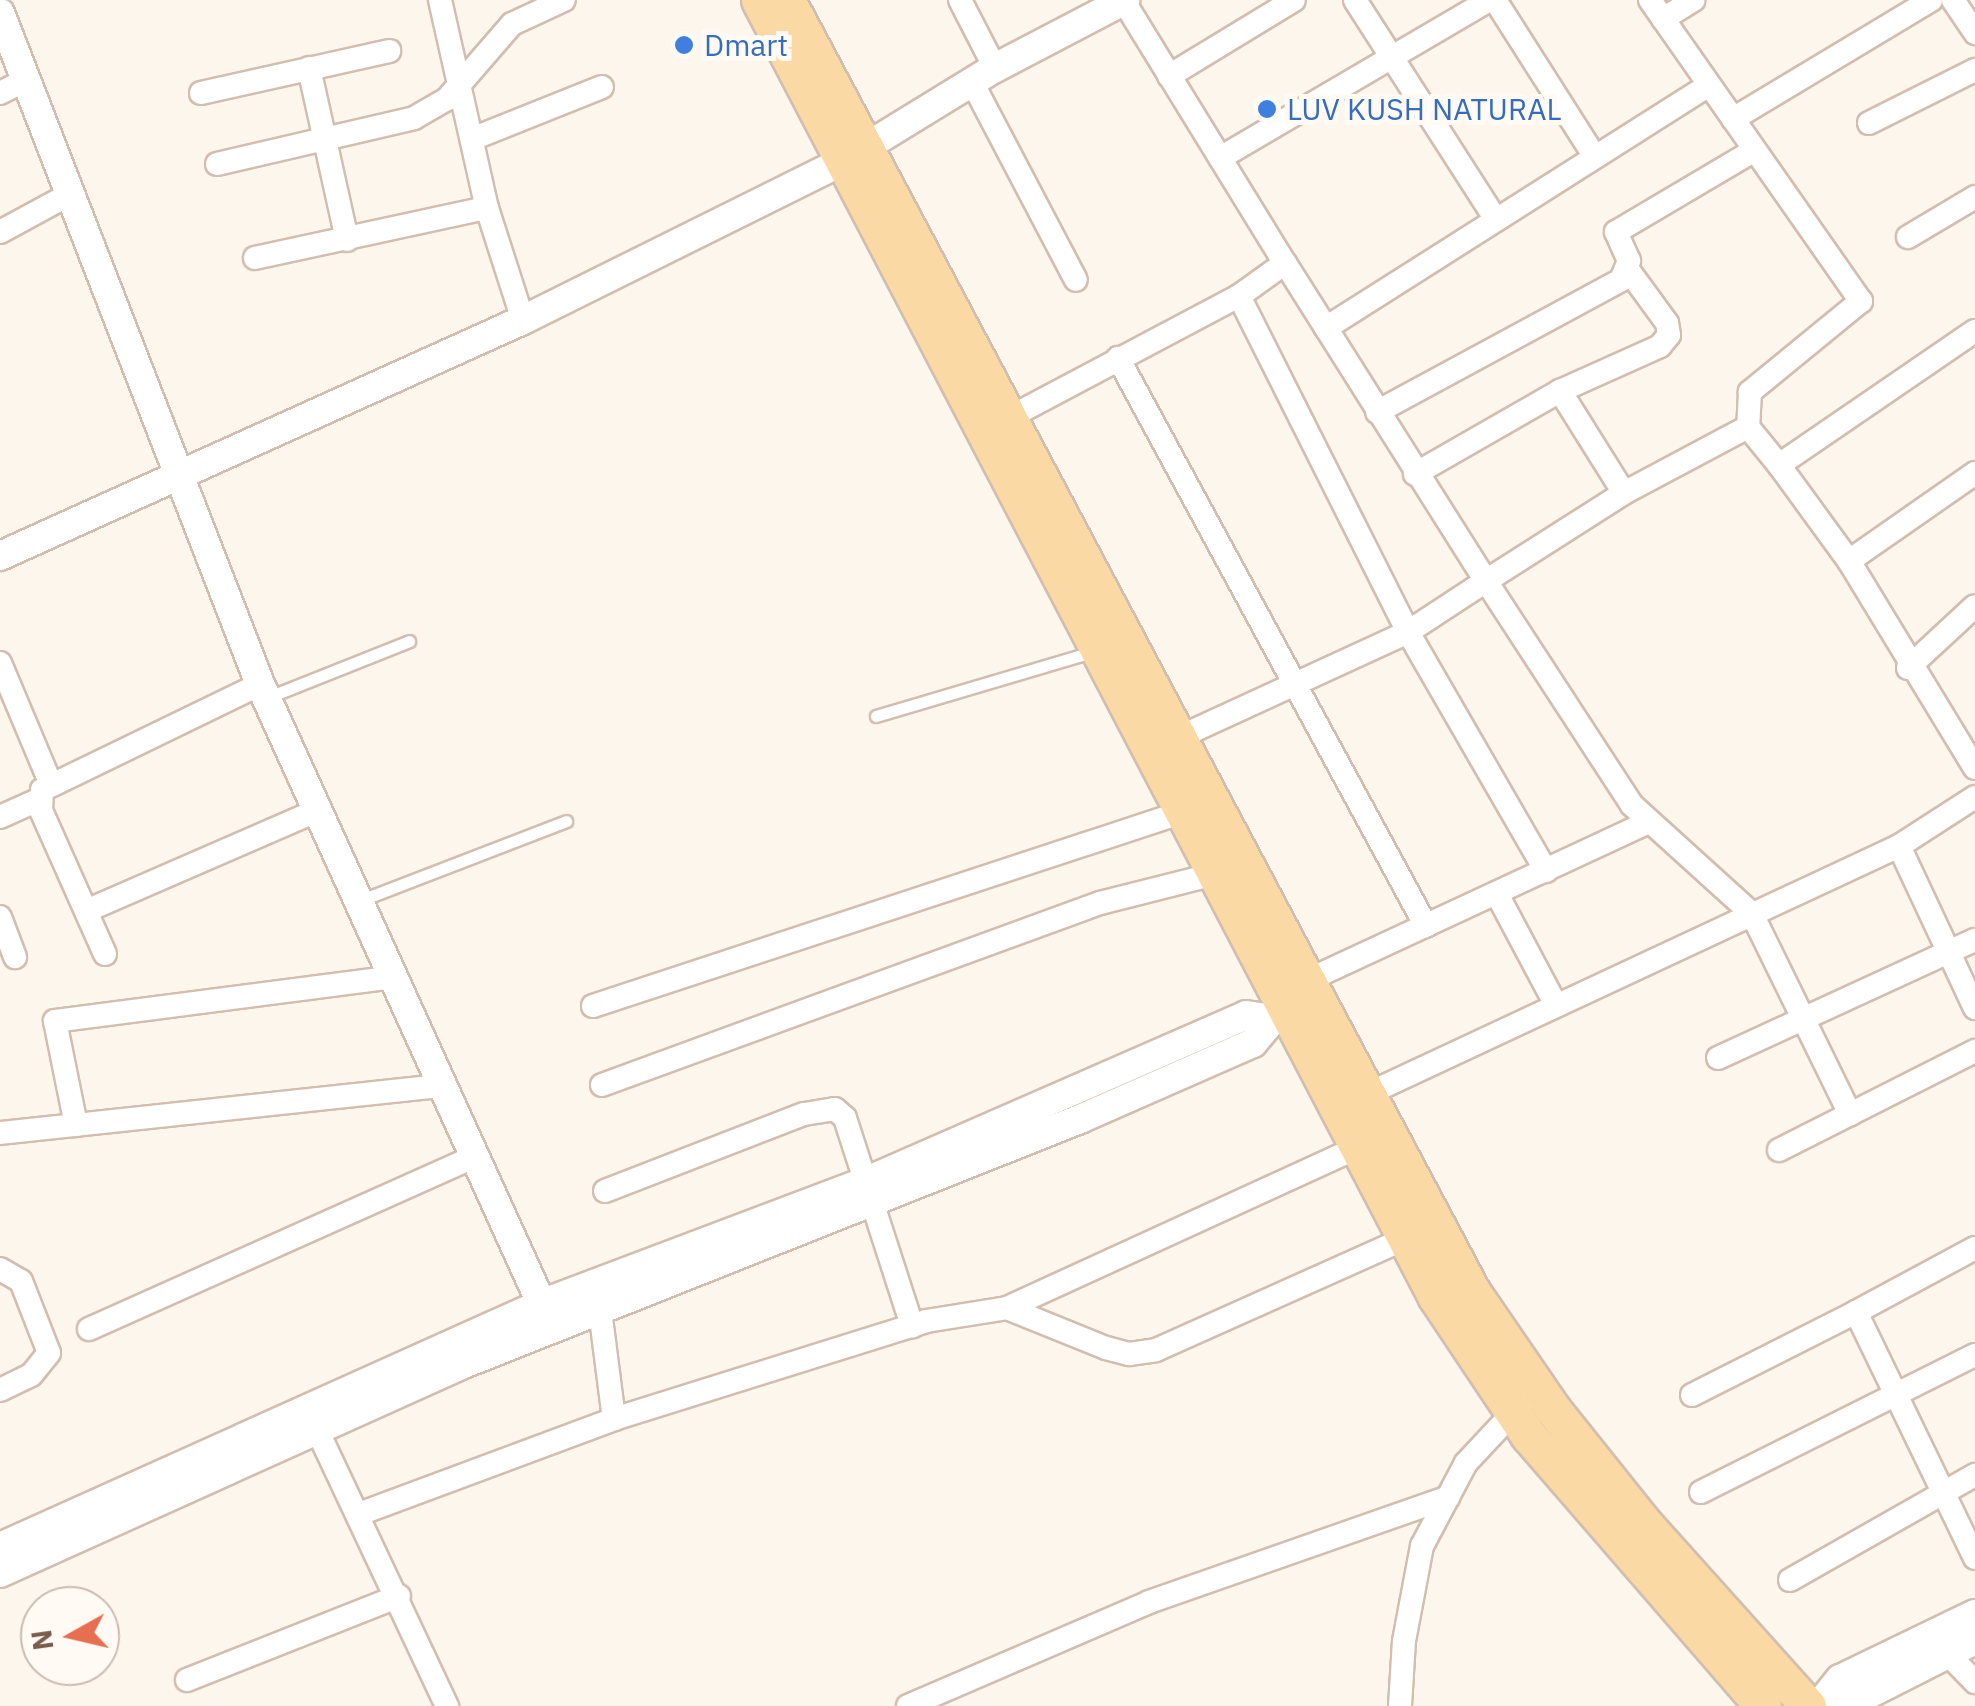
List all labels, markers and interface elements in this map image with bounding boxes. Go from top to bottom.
place label: Dmart [704,27,788,63]
marker: Dmart [673,34,695,56]
place label: LUV KUSH NATURAL [1287,91,1561,127]
marker: LUV KUSH NATURAL [1256,98,1278,120]
north arrow [20,1586,120,1686]
text: N [22,1627,62,1653]

